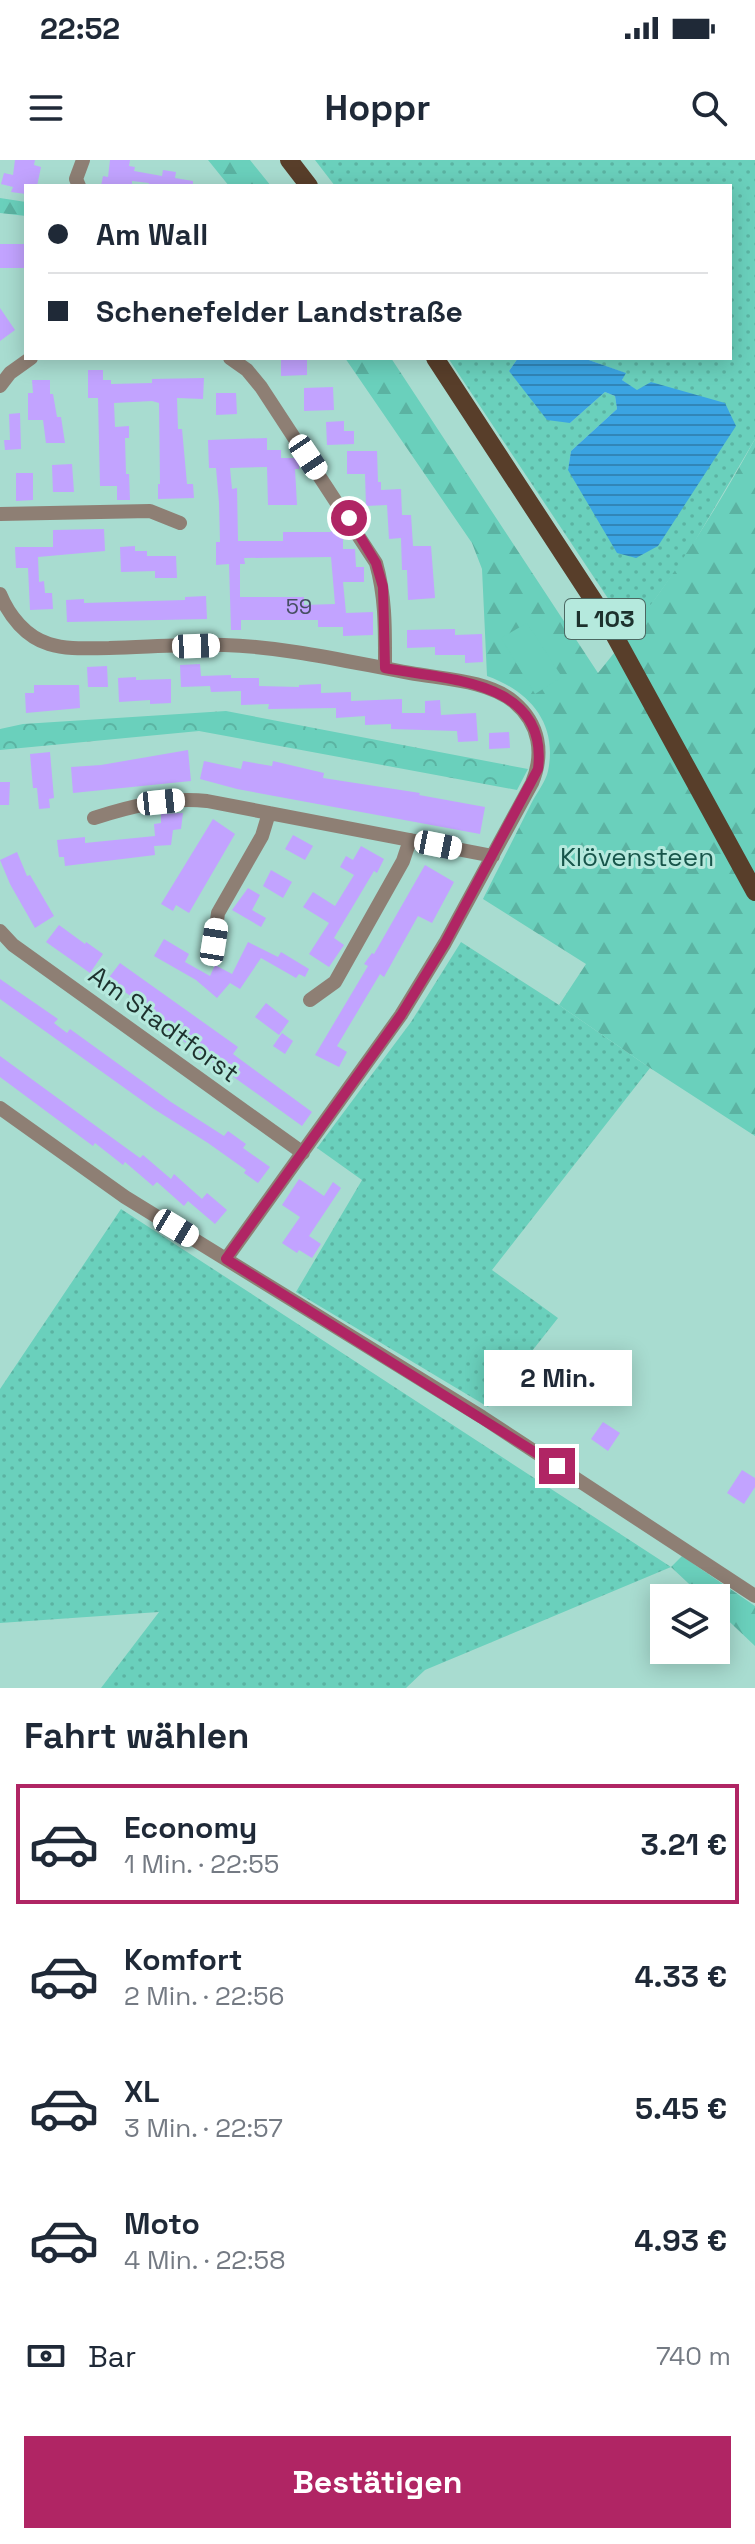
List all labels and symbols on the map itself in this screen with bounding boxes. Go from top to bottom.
car [285,430,331,484]
route start [331,500,367,536]
house number: 59 [286,592,312,620]
road number: L 103 [565,599,645,639]
car [172,633,220,659]
car [136,788,186,816]
car [412,829,464,861]
park label: Klövensteen [560,840,714,874]
car [198,916,230,968]
street label: Am Stadtforst [82,958,246,1090]
car [149,1205,203,1251]
callout: 2 Min. [483,1350,631,1406]
route end [539,1448,575,1484]

